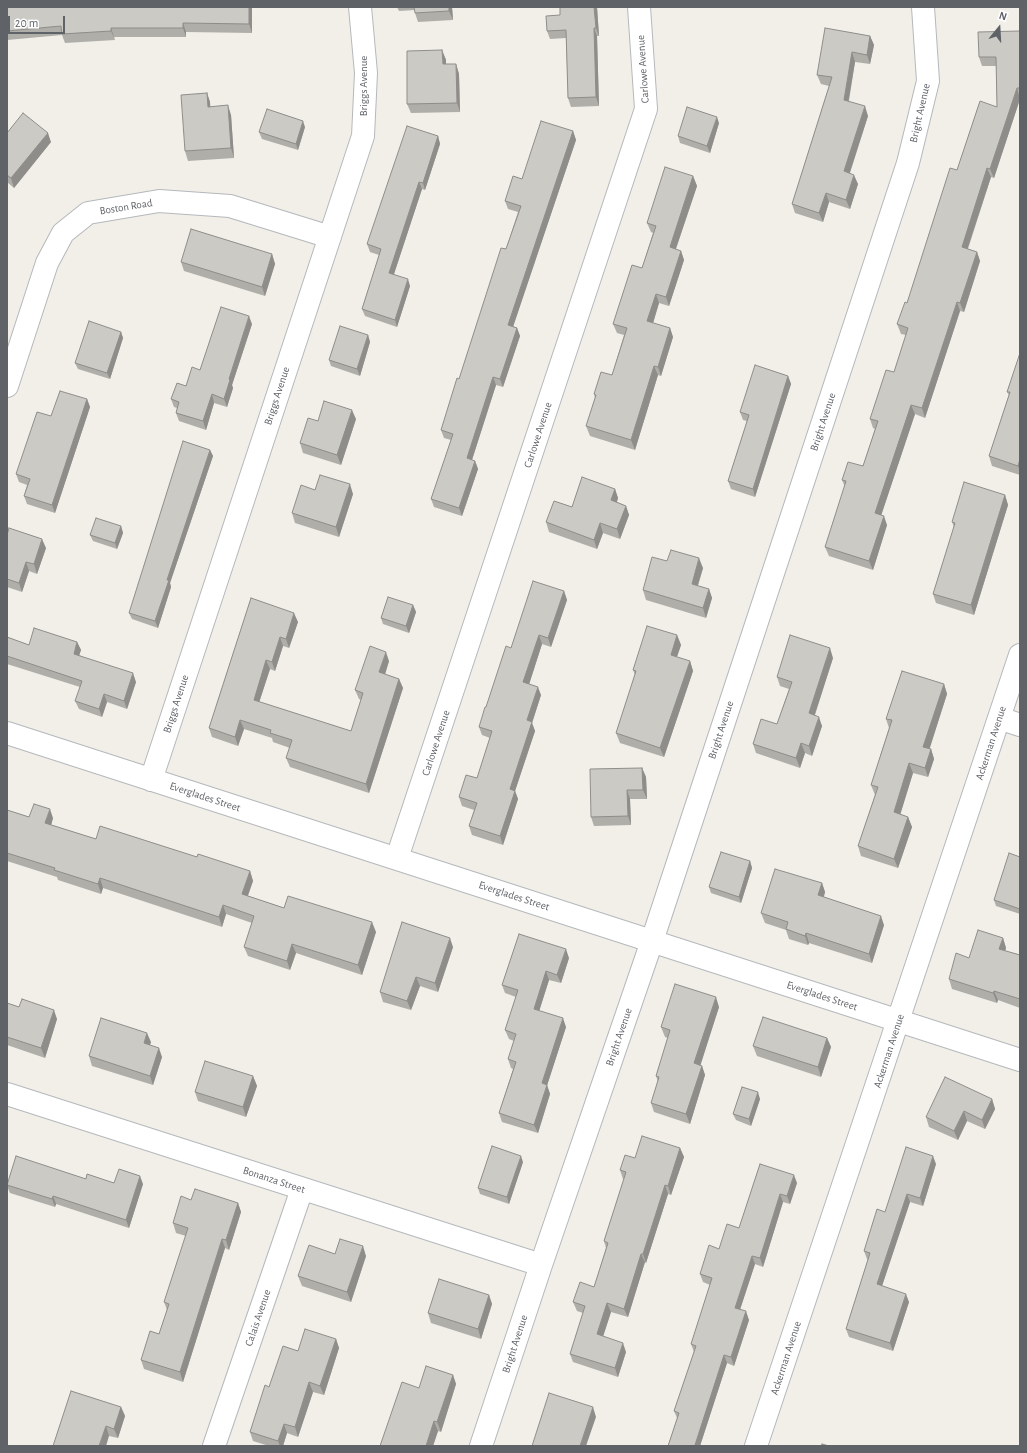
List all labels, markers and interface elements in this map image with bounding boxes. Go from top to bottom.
scale bar [10,8,67,34]
north arrow [979,8,1019,48]
text: N [998,10,1008,23]
text: 20 m [15,17,38,29]
street label: Carlowe Avenue [634,34,652,104]
street label: Briggs Avenue [357,56,371,116]
street label: Bright Avenue [907,82,933,144]
street label: Boston Road [99,196,153,218]
street label: Briggs Avenue [261,365,293,427]
street label: Bright Avenue [807,391,839,453]
street label: Carlowe Avenue [521,400,555,470]
street label: Briggs Avenue [160,673,192,735]
street label: Bright Avenue [705,699,737,761]
street label: Ackerman Avenue [973,704,1009,782]
street label: Carlowe Avenue [419,708,453,778]
street label: Everglades Street [168,779,242,815]
street label: Everglades Street [477,878,551,914]
street label: Everglades Street [785,978,859,1014]
street label: Bright Avenue [603,1006,635,1068]
street label: Ackerman Avenue [871,1012,907,1090]
street label: Bonanza Street [241,1164,307,1196]
street label: Calais Avenue [242,1288,274,1348]
street label: Bright Avenue [499,1313,531,1375]
street label: Ackerman Avenue [768,1319,804,1397]

